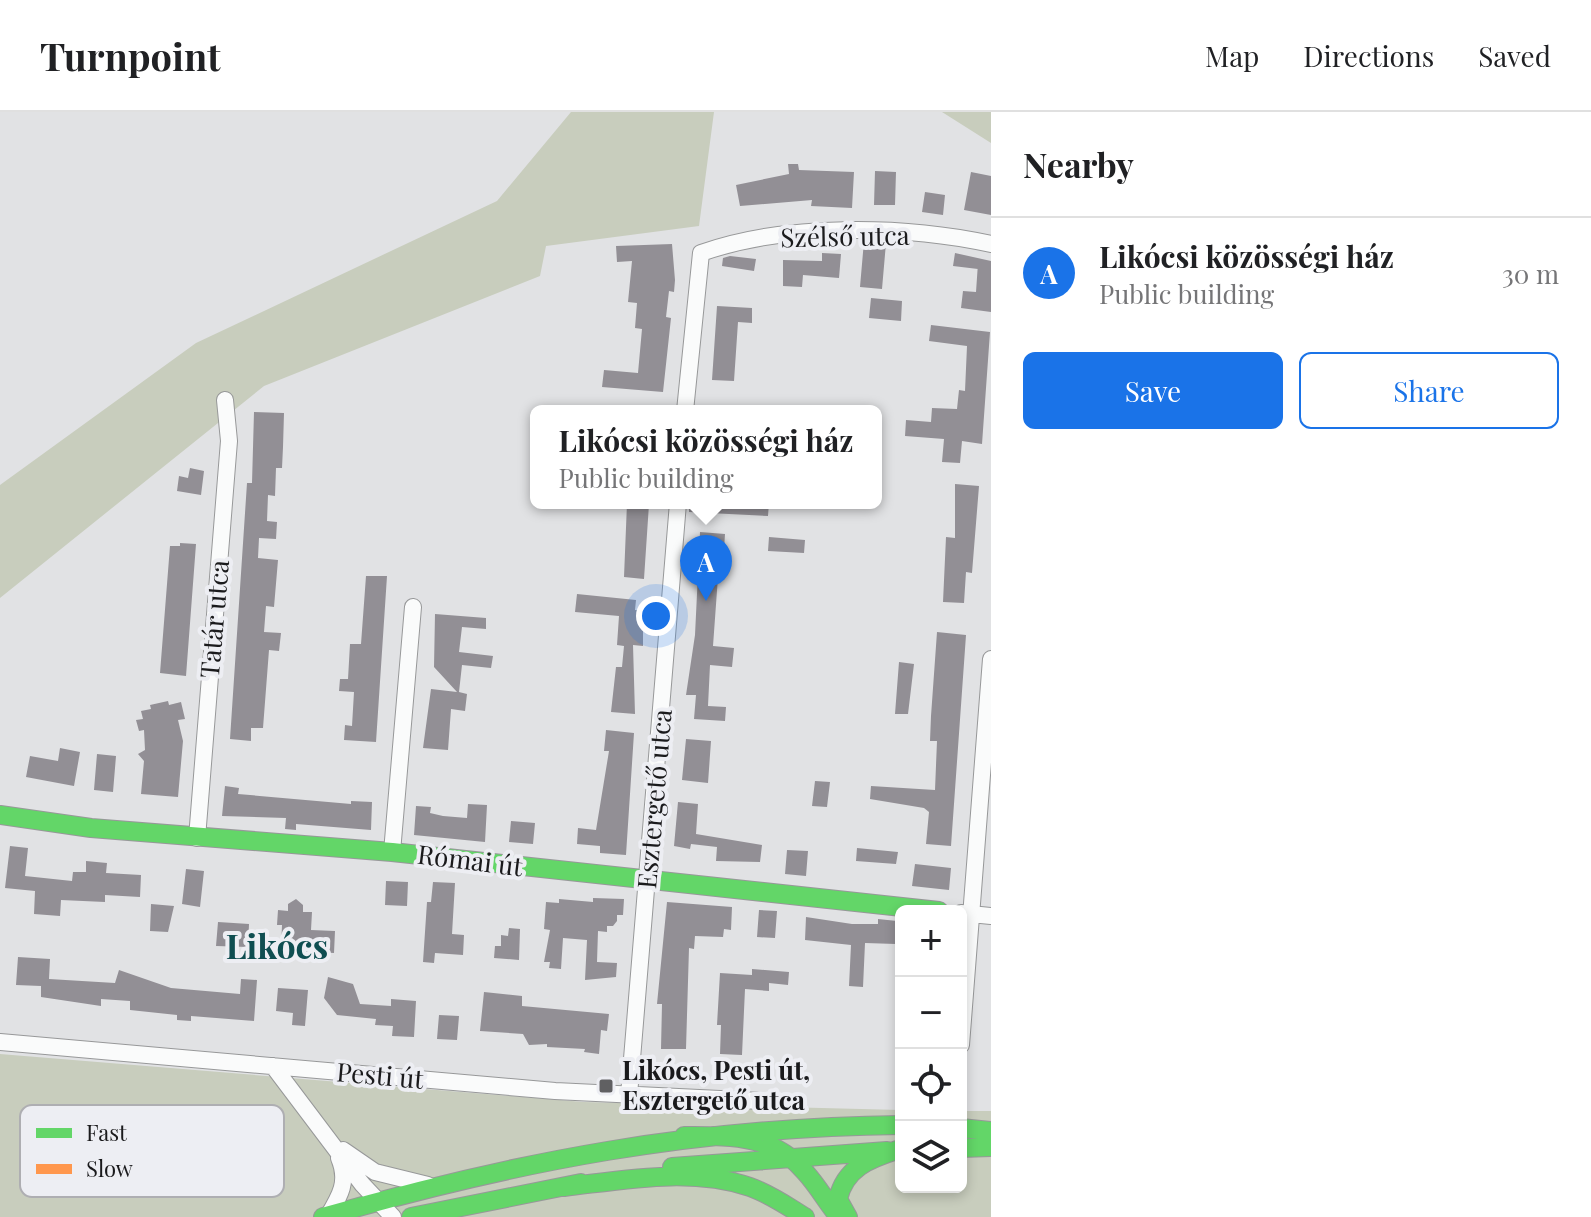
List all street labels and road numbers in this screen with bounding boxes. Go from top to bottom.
street label: Szélső utca [780,217,910,254]
street label: Tatár utca [191,558,236,679]
street label: Esztergető utca [628,708,679,890]
street label: Római út [416,836,525,883]
street label: Pesti út [335,1053,426,1096]

